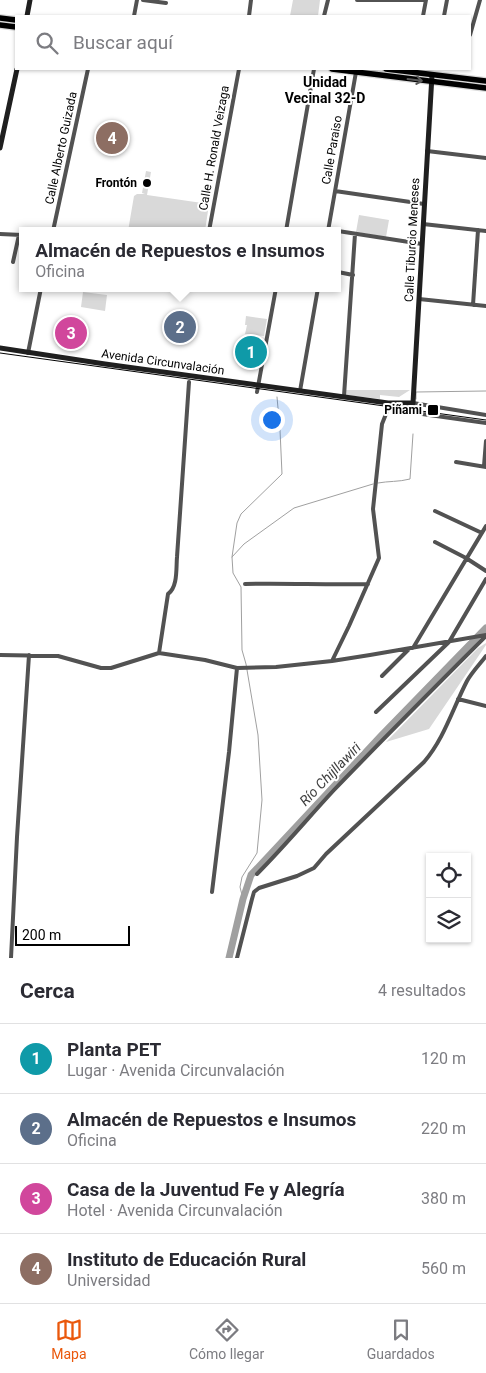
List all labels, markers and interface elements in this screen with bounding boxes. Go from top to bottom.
search box [15,15,471,70]
icon: search [33,29,61,57]
text: Buscar aquí [73,31,173,54]
district label: Unidad Vecinal 32-D [285,74,365,106]
one-way arrow [407,75,423,85]
street label: Calle H. Ronald Veizaga [196,84,232,212]
street label: Calle Alberto Guizada [42,90,80,206]
street label: Calle Paraiso [319,114,345,186]
pin: 4 [96,119,128,157]
place label: Frontón [95,176,137,190]
marker: Frontón [141,177,153,189]
street label: Calle Tiburcio Meneses [402,178,422,302]
popup [19,227,341,292]
text: Almacén de Repuestos e Insumos [35,239,325,262]
text: Oficina [35,262,85,281]
pin: 2 [164,308,196,346]
pin: 3 [55,314,87,352]
pin: 1 [235,333,267,371]
street label: Avenida Circunvalación [101,346,225,378]
place label: Piñami [384,403,422,417]
marker: Piñami [426,403,440,417]
your location [259,407,285,433]
water label: Río Chijllawiri [296,739,364,809]
map controls [426,853,471,943]
button: locate [426,853,471,898]
button: layers [426,898,471,943]
scale bar [15,923,130,946]
text: 200 m [22,927,61,943]
text: Cerca [20,979,75,1003]
text: 4 resultados [378,981,466,1000]
text: Planta PET [67,1038,161,1061]
text: 1 [31,1049,41,1068]
text: 120 m [421,1049,466,1068]
text: Lugar · Avenida Circunvalación [67,1061,285,1080]
text: Almacén de Repuestos e Insumos [67,1108,356,1131]
text: 2 [31,1119,41,1138]
text: 220 m [421,1119,466,1138]
text: Oficina [67,1131,117,1150]
text: Casa de la Juventud Fe y Alegría [67,1178,345,1201]
text: 3 [31,1189,41,1208]
text: 380 m [421,1189,466,1208]
text: Hotel · Avenida Circunvalación [67,1201,283,1220]
text: Instituto de Educación Rural [67,1248,306,1271]
text: 4 [31,1259,41,1278]
text: 560 m [421,1259,466,1278]
text: Universidad [67,1271,151,1290]
tab: Mapa [51,1316,87,1362]
tab: Cómo llegar [189,1316,264,1362]
tab: Guardados [367,1316,435,1362]

